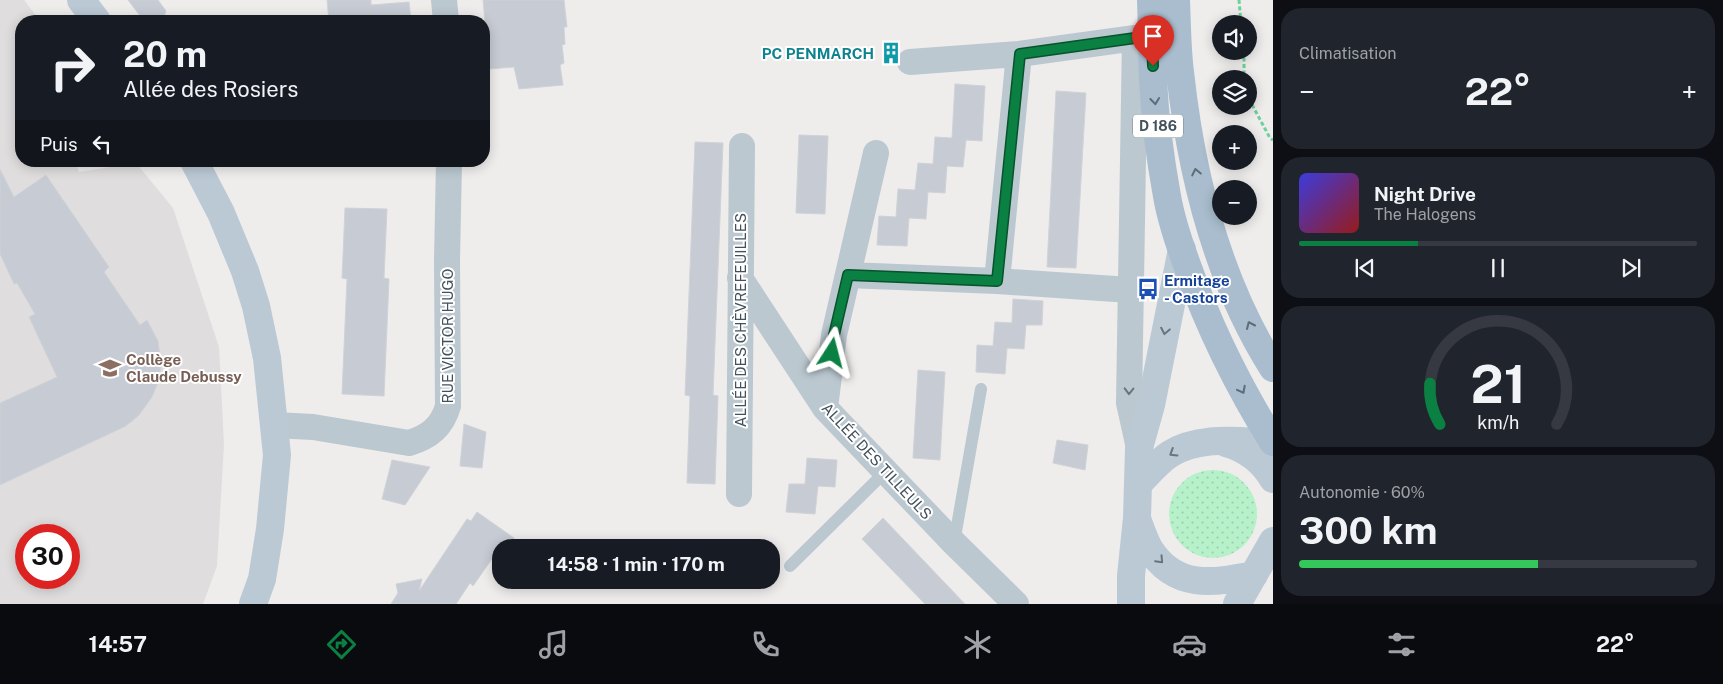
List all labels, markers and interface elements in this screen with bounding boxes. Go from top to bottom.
pin [1132,15,1174,66]
map controls [1212,15,1257,225]
button: sound [1212,15,1257,60]
icon: arrive [1139,22,1167,50]
text: 20 m [123,34,207,75]
icon: right [40,35,105,100]
building icon: PC PENMARCH [878,40,904,66]
text: Climatisation [1299,44,1396,63]
place label: PC PENMARCH [762,45,874,62]
text: 22° [1465,69,1531,114]
button: layers [1212,70,1257,115]
text: − [1299,75,1315,108]
text: + [1681,75,1697,108]
text: Allée des Rosiers [123,76,298,102]
one-way arrow [1149,97,1160,105]
road number: D 186 [1133,114,1183,138]
button: + [1212,125,1257,170]
icon: left [88,130,116,158]
text: Puis [40,133,78,155]
one-way arrow [1191,168,1202,177]
button: − [1212,180,1257,225]
text: Night Drive [1374,183,1476,205]
text: The Halogens [1374,205,1476,224]
street label: ALLÉE DES CHÈVREFEUILLES [732,213,749,427]
icon: previous [1351,254,1379,282]
icon: pause [1484,254,1512,282]
icon: next [1617,254,1645,282]
street label: RUE VICTOR HUGO [439,269,456,403]
place label: Ermitage - Castors [1164,272,1230,306]
bus stop icon: Ermitage - Castors [1135,276,1161,302]
one-way arrow [1246,321,1256,330]
position arrow [805,326,857,378]
one-way arrow [1160,327,1171,336]
place label: Collège Claude Debussy [126,351,242,385]
text: 21 [1470,354,1526,415]
school or university icon: Collège Claude Debussy [97,355,123,381]
one-way arrow [1236,385,1246,394]
one-way arrow [1124,388,1134,395]
street label: ALLÉE DES TILLEULS [819,399,935,523]
text: km/h [1477,412,1519,433]
one-way arrow [1170,446,1179,456]
text: Autonomie · 60% [1299,483,1425,502]
text: 300 km [1299,508,1438,553]
speed limit sign: 30 [15,524,80,589]
text: 14:58 · 1 min · 170 m [547,553,725,575]
one-way arrow [1154,554,1163,563]
icon: directions [324,627,359,662]
icon: music [536,627,571,662]
icon: phone [748,627,783,662]
icon: climate [960,627,995,662]
icon: car [1172,627,1207,662]
icon: filters [1384,627,1419,662]
text: 14:57 [89,631,147,657]
text: 22° [1596,631,1634,657]

